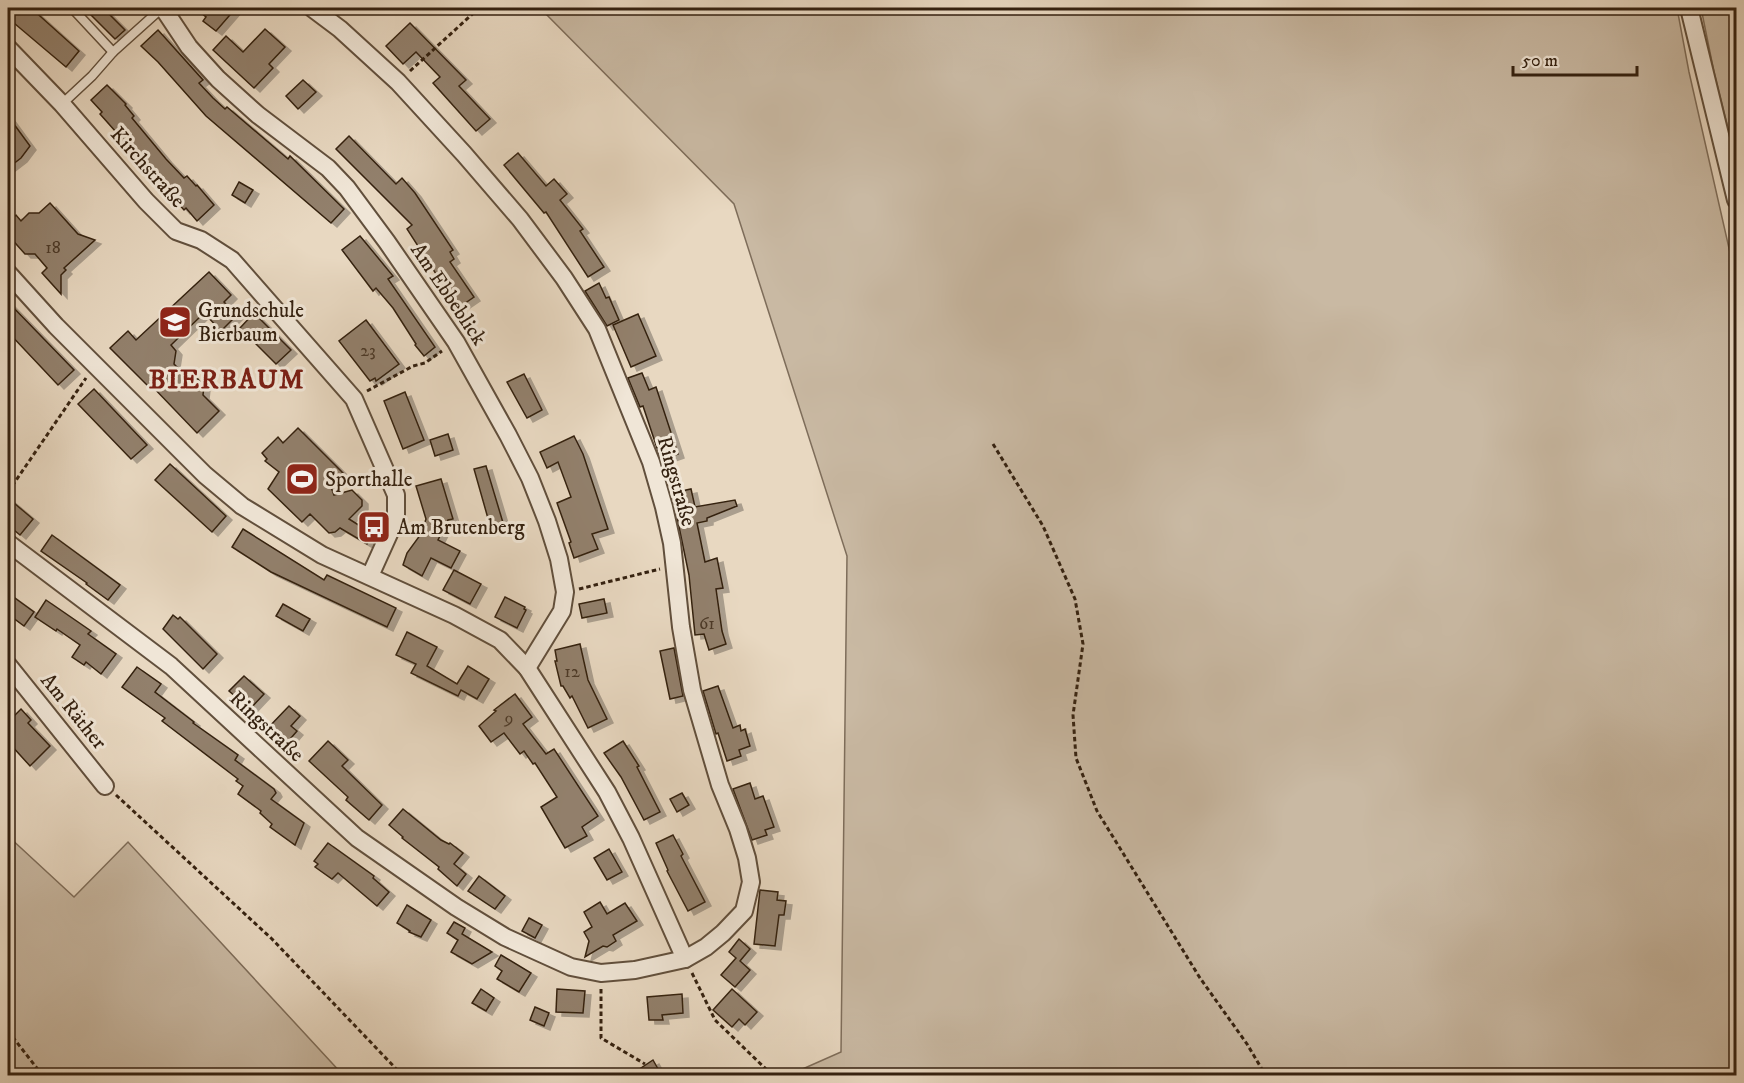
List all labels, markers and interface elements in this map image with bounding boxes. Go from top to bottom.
scale bar [1513,39,1638,77]
text: 50 m [1522,50,1558,72]
street label: Kirchstraße [104,122,191,214]
house number: 18 [45,237,61,259]
street label: Am Ebbeblick [404,238,492,351]
place label: Grundschule Bierbaum [198,298,304,348]
school or university icon: Grundschule Bierbaum [157,304,193,340]
house number: 23 [360,340,376,362]
district label: BIERBAUM [149,363,305,397]
street label: Ringstraße [651,433,701,530]
sports icon: Sporthalle [284,461,320,497]
place label: Sporthalle [325,467,413,493]
bus stop icon: Am Brutenberg [356,509,392,545]
place label: Am Brutenberg [397,515,526,541]
house number: 61 [699,613,715,635]
house number: 12 [564,661,580,683]
street label: Am Räther [35,668,112,755]
street label: Ringstraße [224,686,309,768]
house number: 9 [504,708,513,730]

